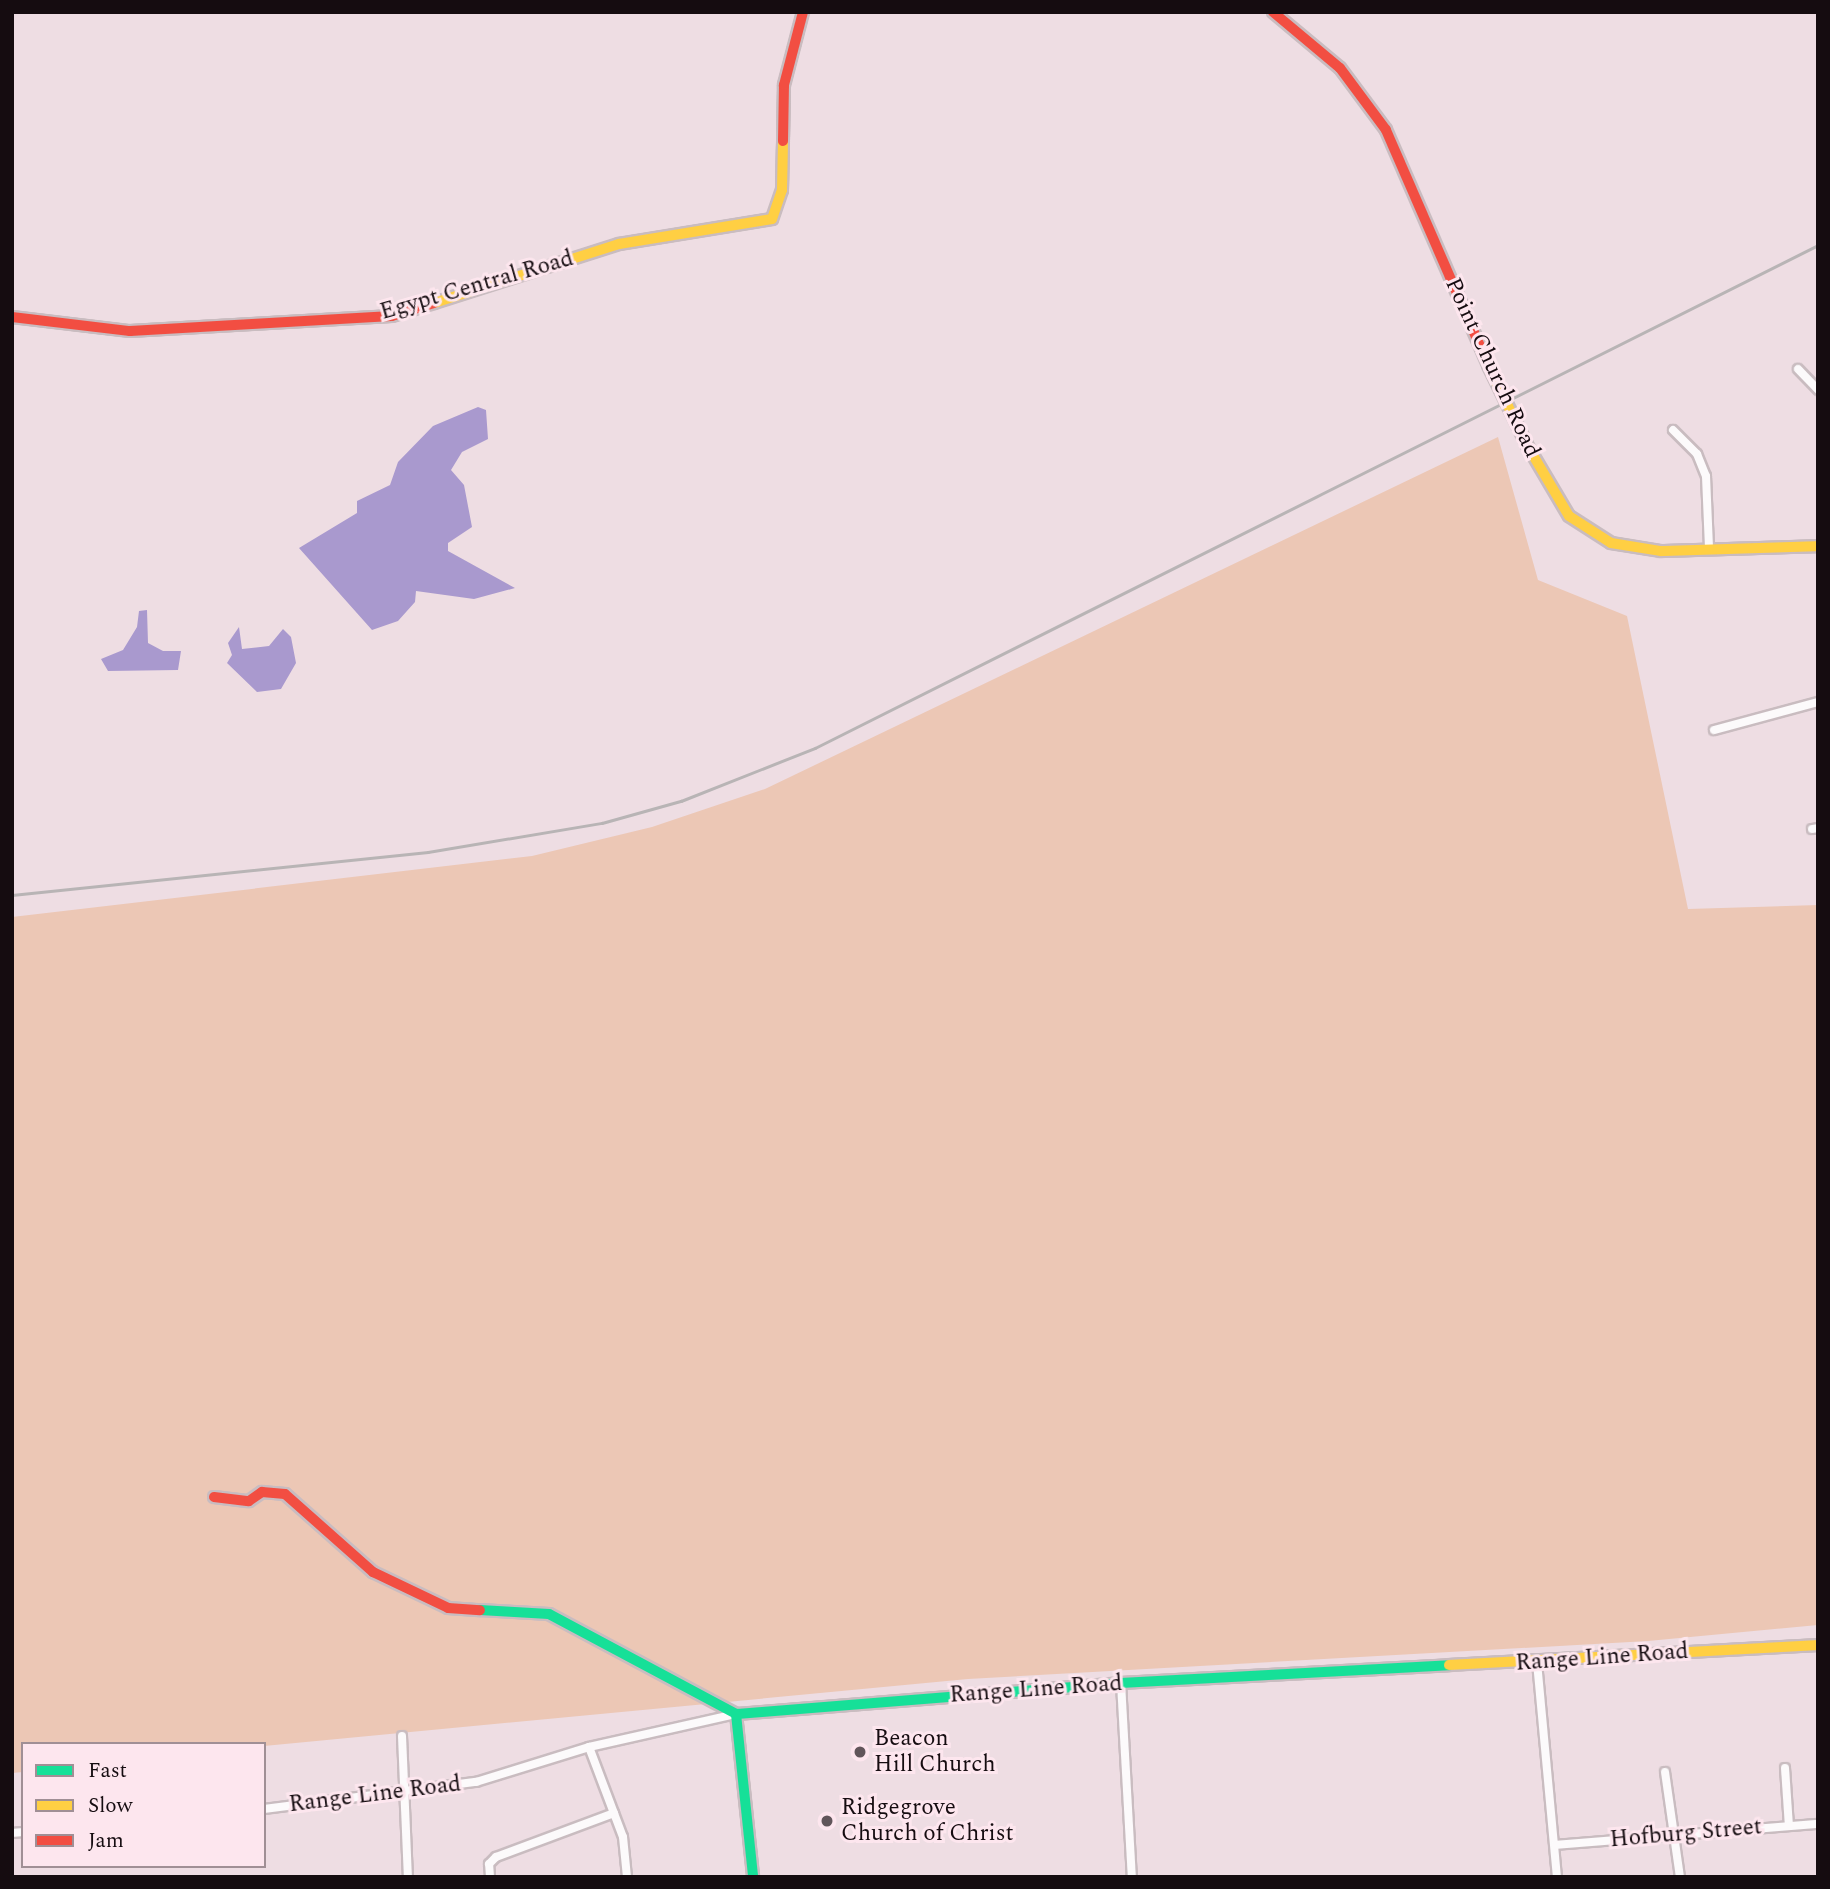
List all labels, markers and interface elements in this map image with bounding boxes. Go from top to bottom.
street label: Egypt Central Road [377,245,577,327]
street label: Point Church Road [1438,274,1546,462]
street label: Range Line Road [1515,1638,1689,1678]
street label: Range Line Road [949,1670,1123,1710]
place label: Beacon Hill Church [874,1725,996,1779]
legend [21,1742,266,1868]
marker: Beacon Hill Church [852,1744,868,1760]
text: Fast [88,1755,127,1787]
street label: Range Line Road [287,1771,463,1819]
text: Slow [88,1790,132,1822]
place label: Ridgegrove Church of Christ [841,1794,1014,1848]
marker: Ridgegrove Church of Christ [819,1813,835,1829]
street label: Hofburg Street [1609,1814,1763,1854]
text: Jam [88,1825,124,1857]

